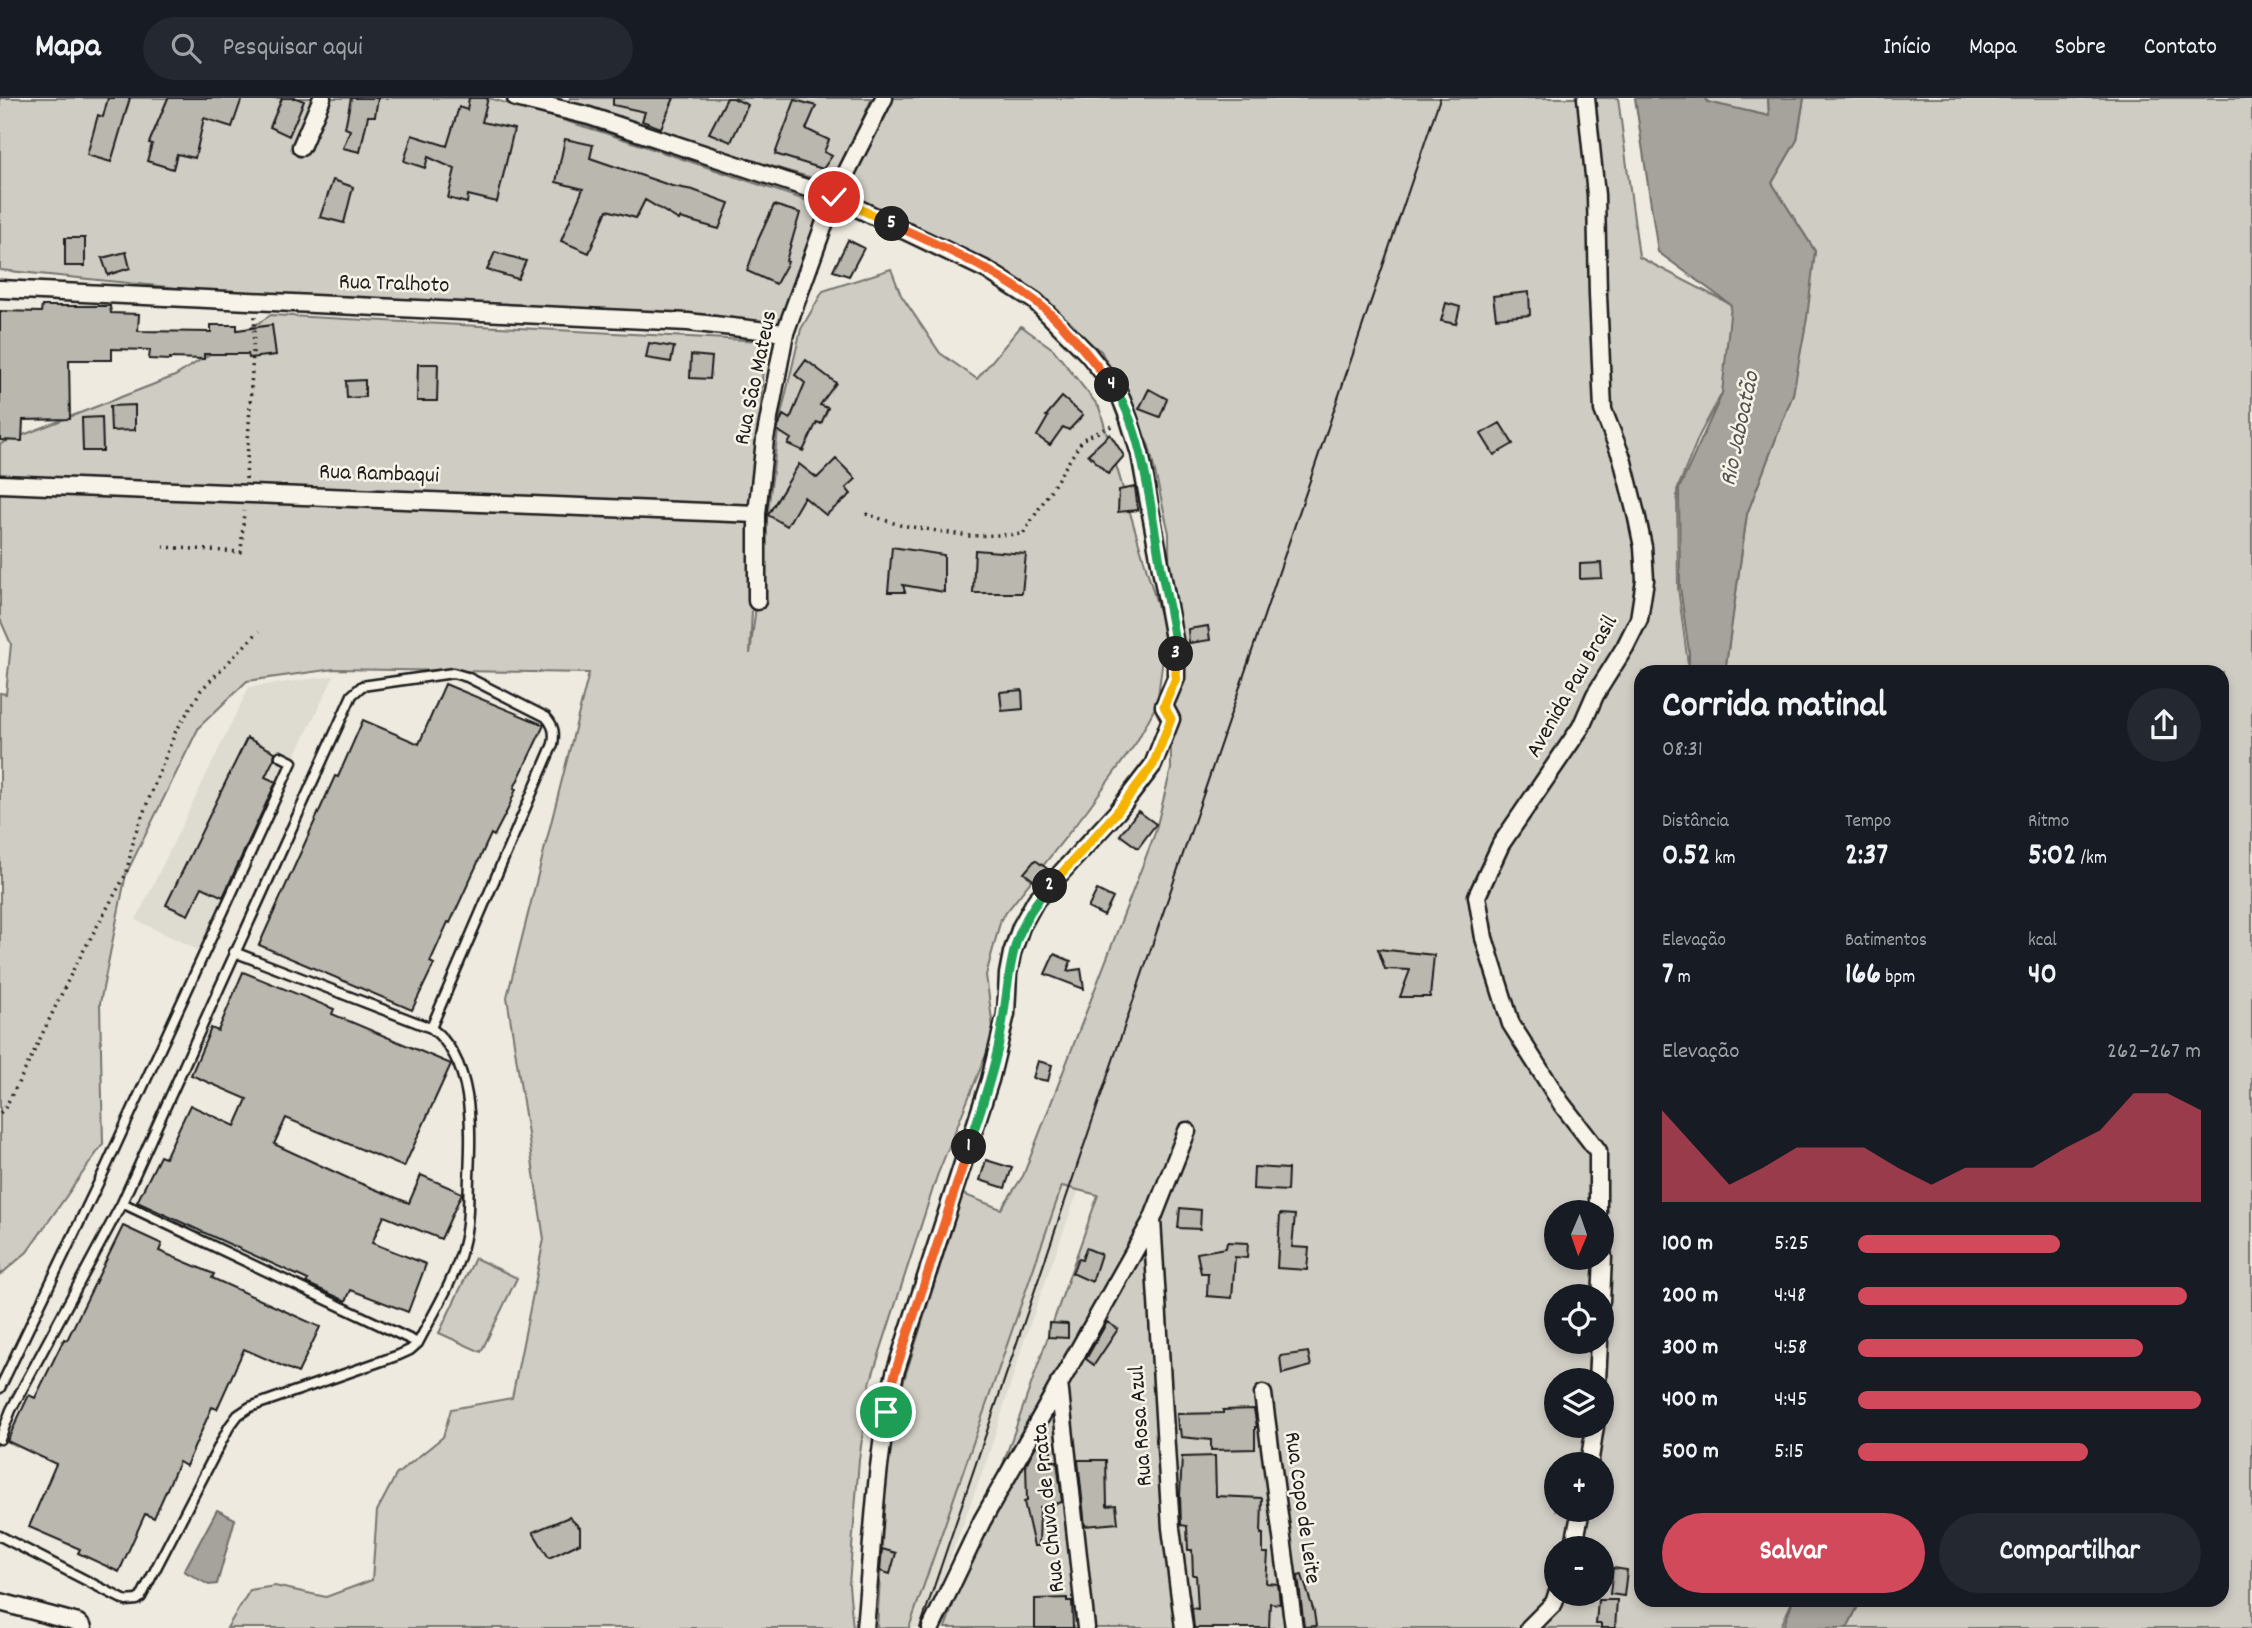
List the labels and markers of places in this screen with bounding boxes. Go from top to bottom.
pin [804,167,864,227]
pin: 5 [874,206,910,242]
pin: 4 [1094,368,1130,402]
pin: 3 [1158,636,1194,672]
pin: 2 [1032,868,1068,904]
pin: 1 [951,1130,986,1164]
pin [856,1382,916,1442]

